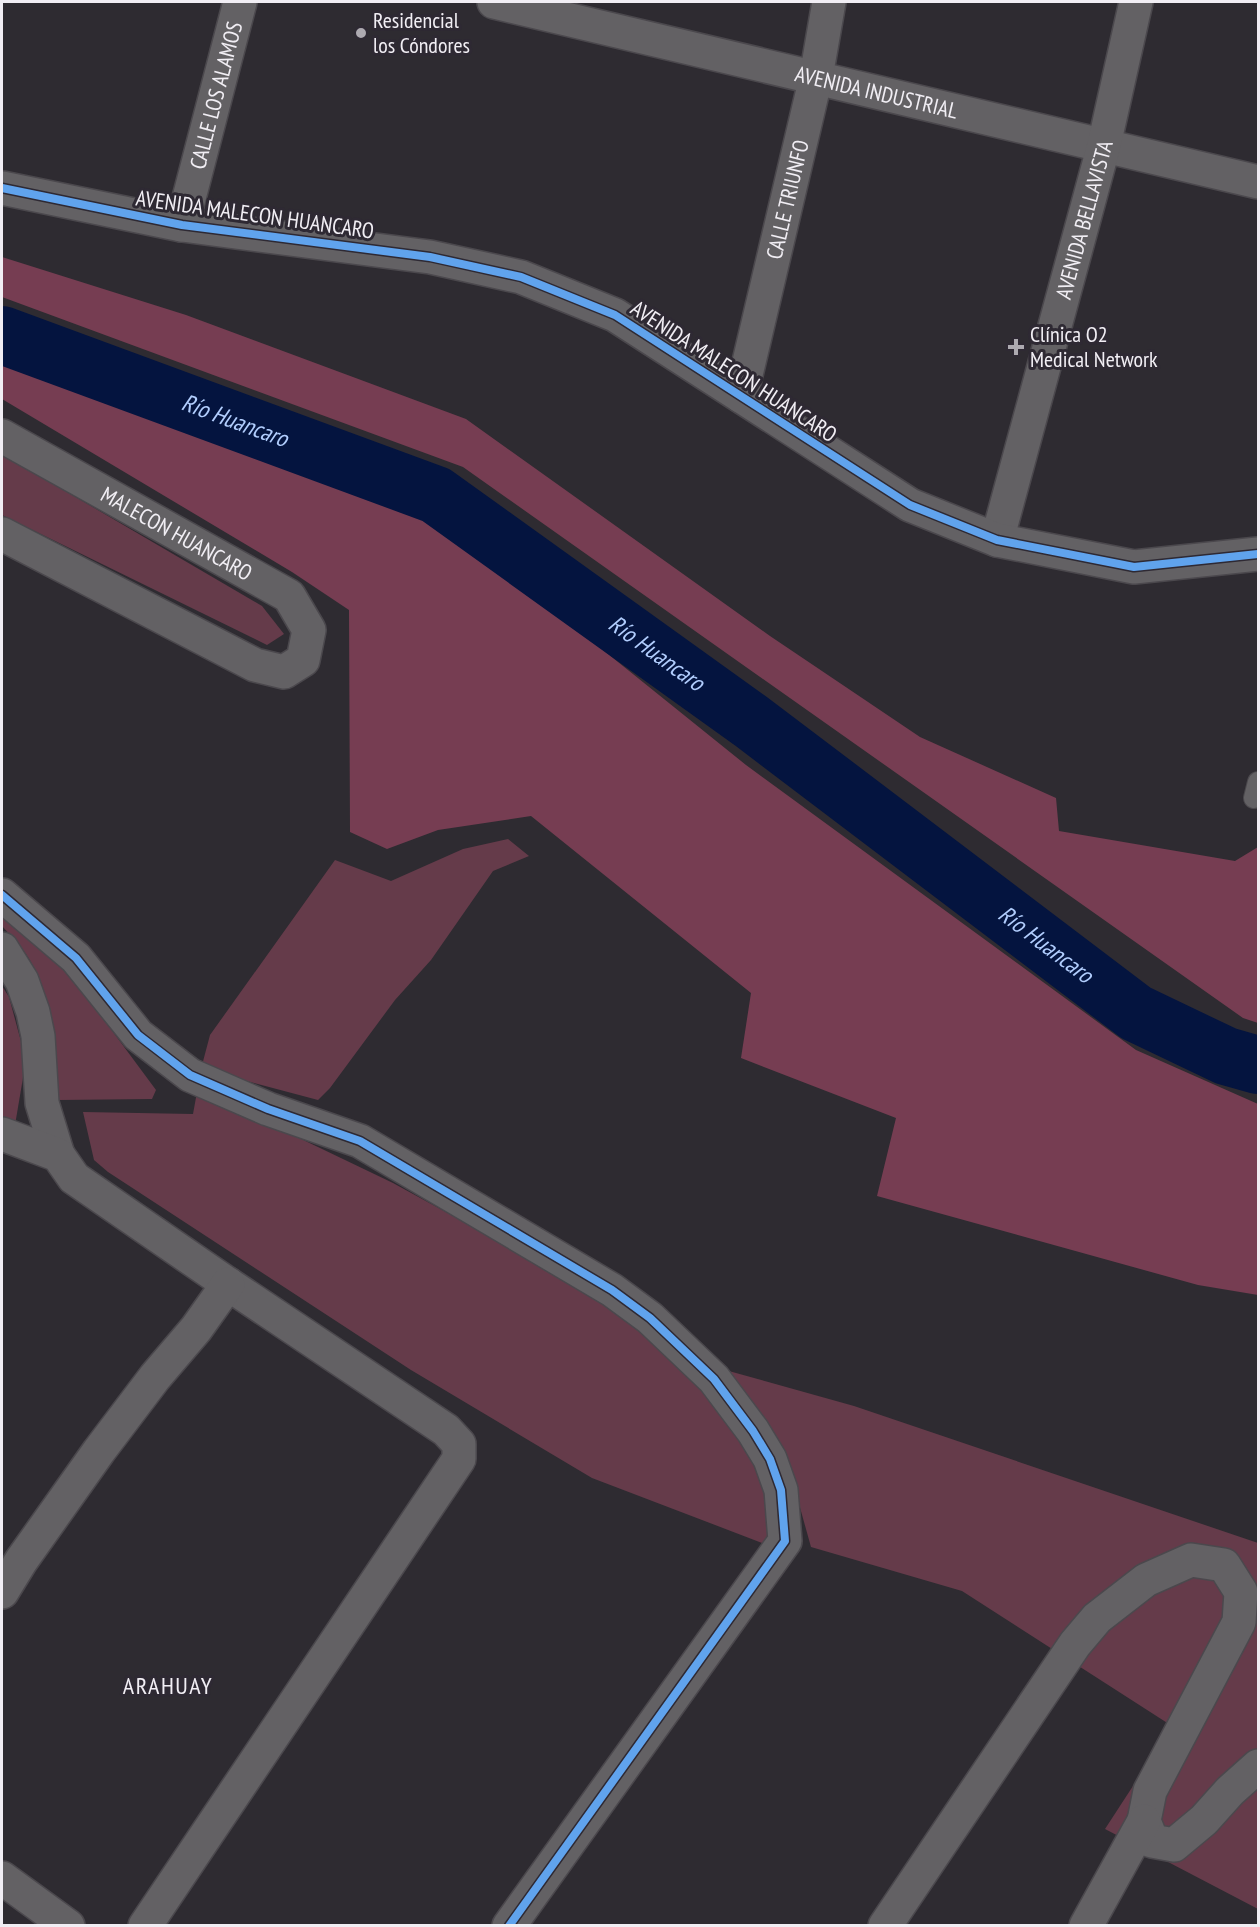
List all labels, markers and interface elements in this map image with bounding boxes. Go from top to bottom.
place label: Residencial los Cóndores [373,6,470,59]
street label: CALLE LOS ALAMOS [183,19,248,172]
marker: Residencial los Cóndores [354,26,368,40]
street label: AVENIDA INDUSTRIAL [792,59,961,125]
street label: CALLE TRIUNFO [760,137,815,262]
street label: AVENIDA BELLAVISTA [1049,137,1119,302]
street label: AVENIDA MALECON HUANCARO [134,183,376,245]
street label: AVENIDA MALECON HUANCARO [626,294,842,448]
place label: Clínica O2 Medical Network [1030,320,1158,373]
marker: Clínica O2 Medical Network [1007,338,1025,356]
water label: Río Huancaro [178,387,294,455]
street label: MALECON HUANCARO [96,480,257,587]
water label: Río Huancaro [603,608,712,699]
water label: Río Huancaro [992,898,1101,991]
district label: ARAHUAY [123,1670,213,1701]

